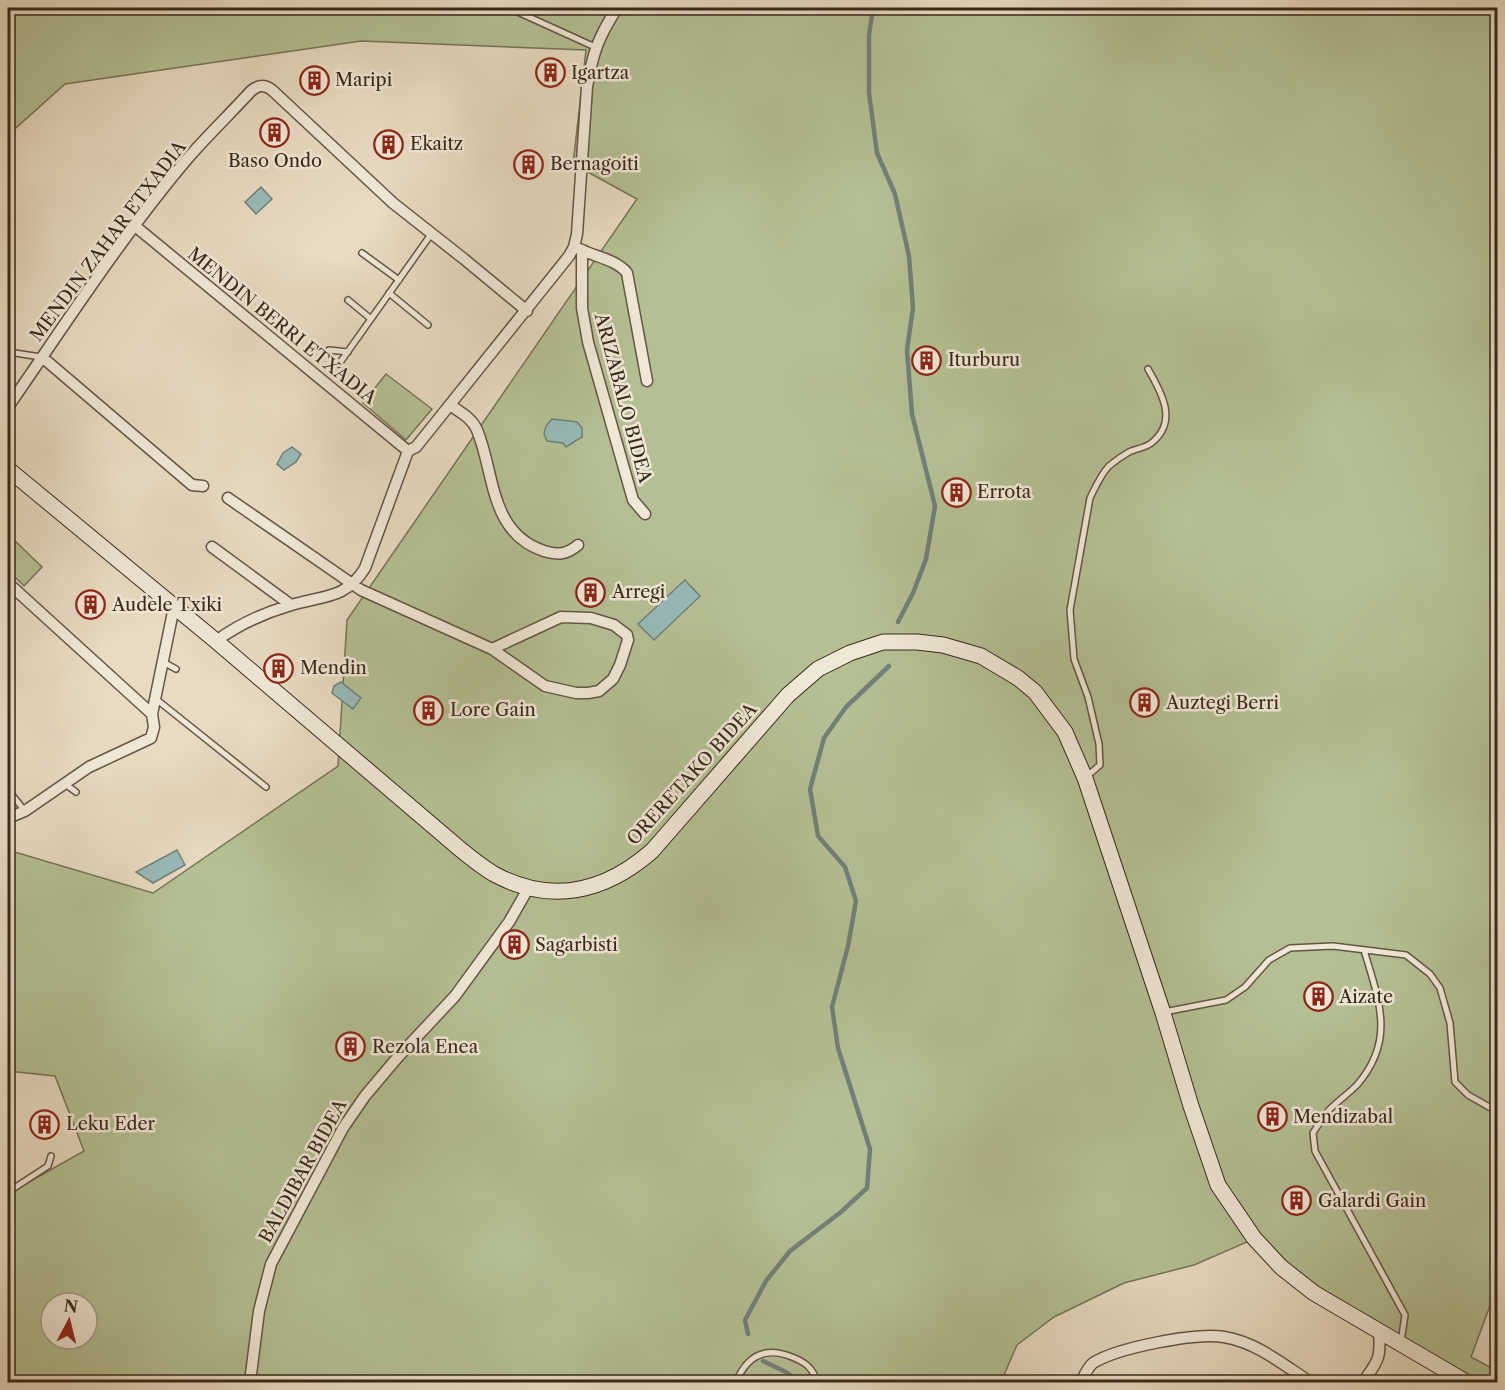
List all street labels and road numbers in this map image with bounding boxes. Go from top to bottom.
street label: MENDIN ZAHAR ETXADIA [25,136,191,346]
street label: MENDIN BERRI ETXADIA [183,243,382,410]
street label: ARIZABALO BIDEA [589,310,656,486]
street label: ORERETAKO BIDEA [622,698,762,850]
street label: BALDIBAR BIDEA [254,1095,352,1247]

